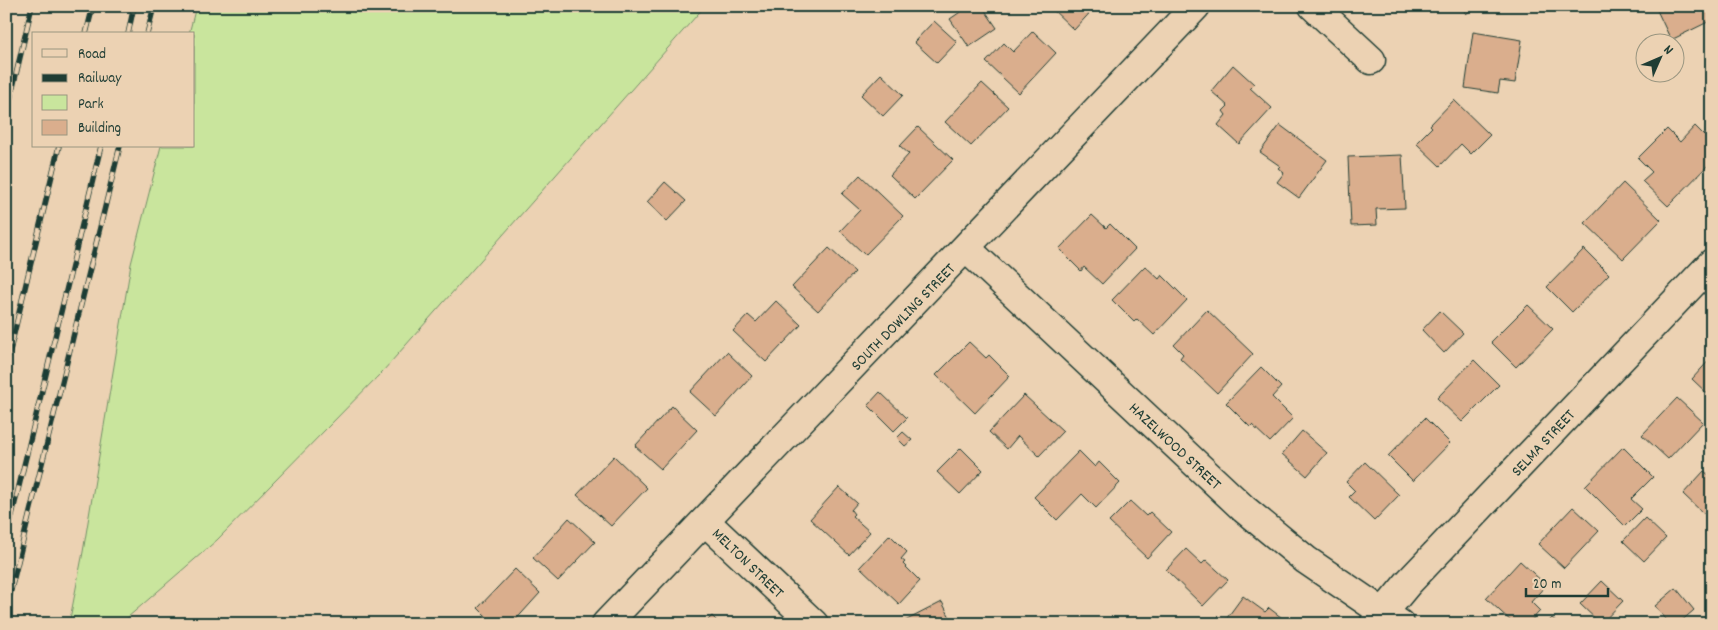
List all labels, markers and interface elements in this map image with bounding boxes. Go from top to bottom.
legend [32,32,195,148]
north arrow [1636,32,1686,82]
text: N [1658,41,1677,60]
text: Road [78,44,106,66]
text: Railway [78,68,122,90]
text: Park [78,94,104,116]
text: Building [78,118,121,140]
street label: SOUTH DOWLING STREET [846,258,962,377]
street label: HAZELWOOD STREET [1123,398,1226,496]
street label: SELMA STREET [1506,404,1582,483]
street label: MELTON STREET [706,523,789,605]
scale bar [1526,565,1608,597]
text: 20 m [1533,574,1561,596]

